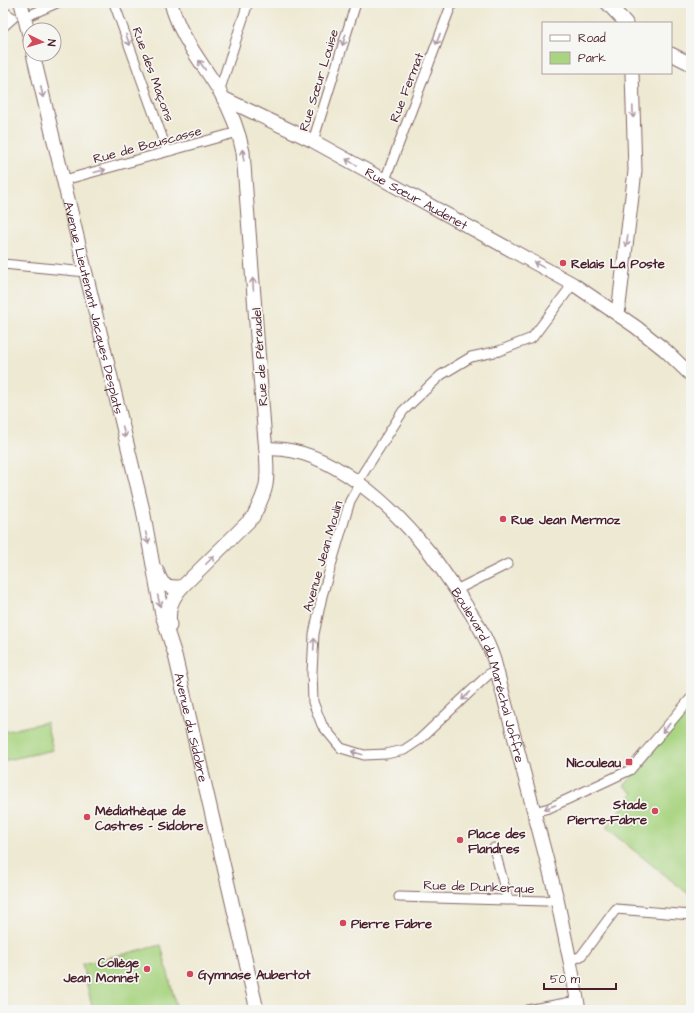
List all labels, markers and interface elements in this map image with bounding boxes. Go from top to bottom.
north arrow [22,22,62,62]
legend [542,22,672,74]
street label: Rue des Maçons [128,25,179,125]
street label: Rue Sœur Louise [295,27,343,133]
text: Road [578,30,606,47]
one-way arrow [124,33,132,45]
one-way arrow [434,33,442,45]
one-way arrow [340,34,347,47]
text: N [44,39,59,47]
street label: Rue Fermat [385,49,429,125]
text: Park [578,50,606,67]
one-way arrow [198,60,206,71]
one-way arrow [39,85,47,98]
one-way arrow [629,105,637,118]
street label: Rue de Bouscasse [91,122,203,168]
one-way arrow [239,148,247,161]
one-way arrow [346,158,358,165]
street label: Rue Sœur Audenet [361,163,471,235]
one-way arrow [93,166,106,174]
street label: Avenue Lieutenant Jacques Desplats [59,200,128,417]
one-way arrow [623,235,630,248]
place label: Relais La Poste [571,255,665,273]
marker: Relais La Poste [558,258,568,268]
one-way arrow [533,261,545,268]
one-way arrow [250,278,257,291]
street label: Rue de Péraudel [248,307,272,407]
one-way arrow [121,425,129,438]
street label: Avenue Jean Moulin [298,498,348,614]
place label: Rue Jean Mermoz [511,511,621,529]
marker: Rue Jean Mermoz [498,514,508,524]
one-way arrow [144,531,152,544]
one-way arrow [205,555,215,565]
street label: Boulevard du Maréchal Joffre [447,584,529,765]
one-way arrow [155,594,163,607]
one-way arrow [310,638,317,651]
street label: Avenue du Sidobre [169,671,212,784]
one-way arrow [462,691,472,700]
one-way arrow [661,723,670,733]
one-way arrow [351,749,364,756]
place label: Nicouleau [566,754,621,772]
marker: Nicouleau [624,757,634,767]
place label: Stade Pierre-Fabre [567,796,647,829]
place label: Médiathèque de Castres - Sidobre [95,802,204,835]
one-way arrow [543,804,556,811]
marker: Stade Pierre-Fabre [650,806,660,816]
marker: Médiathèque de Castres - Sidobre [82,812,92,822]
place label: Place des Flandres [468,825,526,858]
marker: Place des Flandres [455,835,465,845]
street label: Rue de Dunkerque [423,876,535,898]
place label: Pierre Fabre [351,915,432,933]
marker: Pierre Fabre [338,918,348,928]
place label: Collège Jean Monnet [62,954,140,987]
marker: Collège Jean Monnet [142,964,152,974]
scale bar [544,965,616,991]
place label: Gymnase Aubertot [198,966,311,985]
marker: Gymnase Aubertot [185,969,195,979]
text: 50 m [550,971,581,988]

